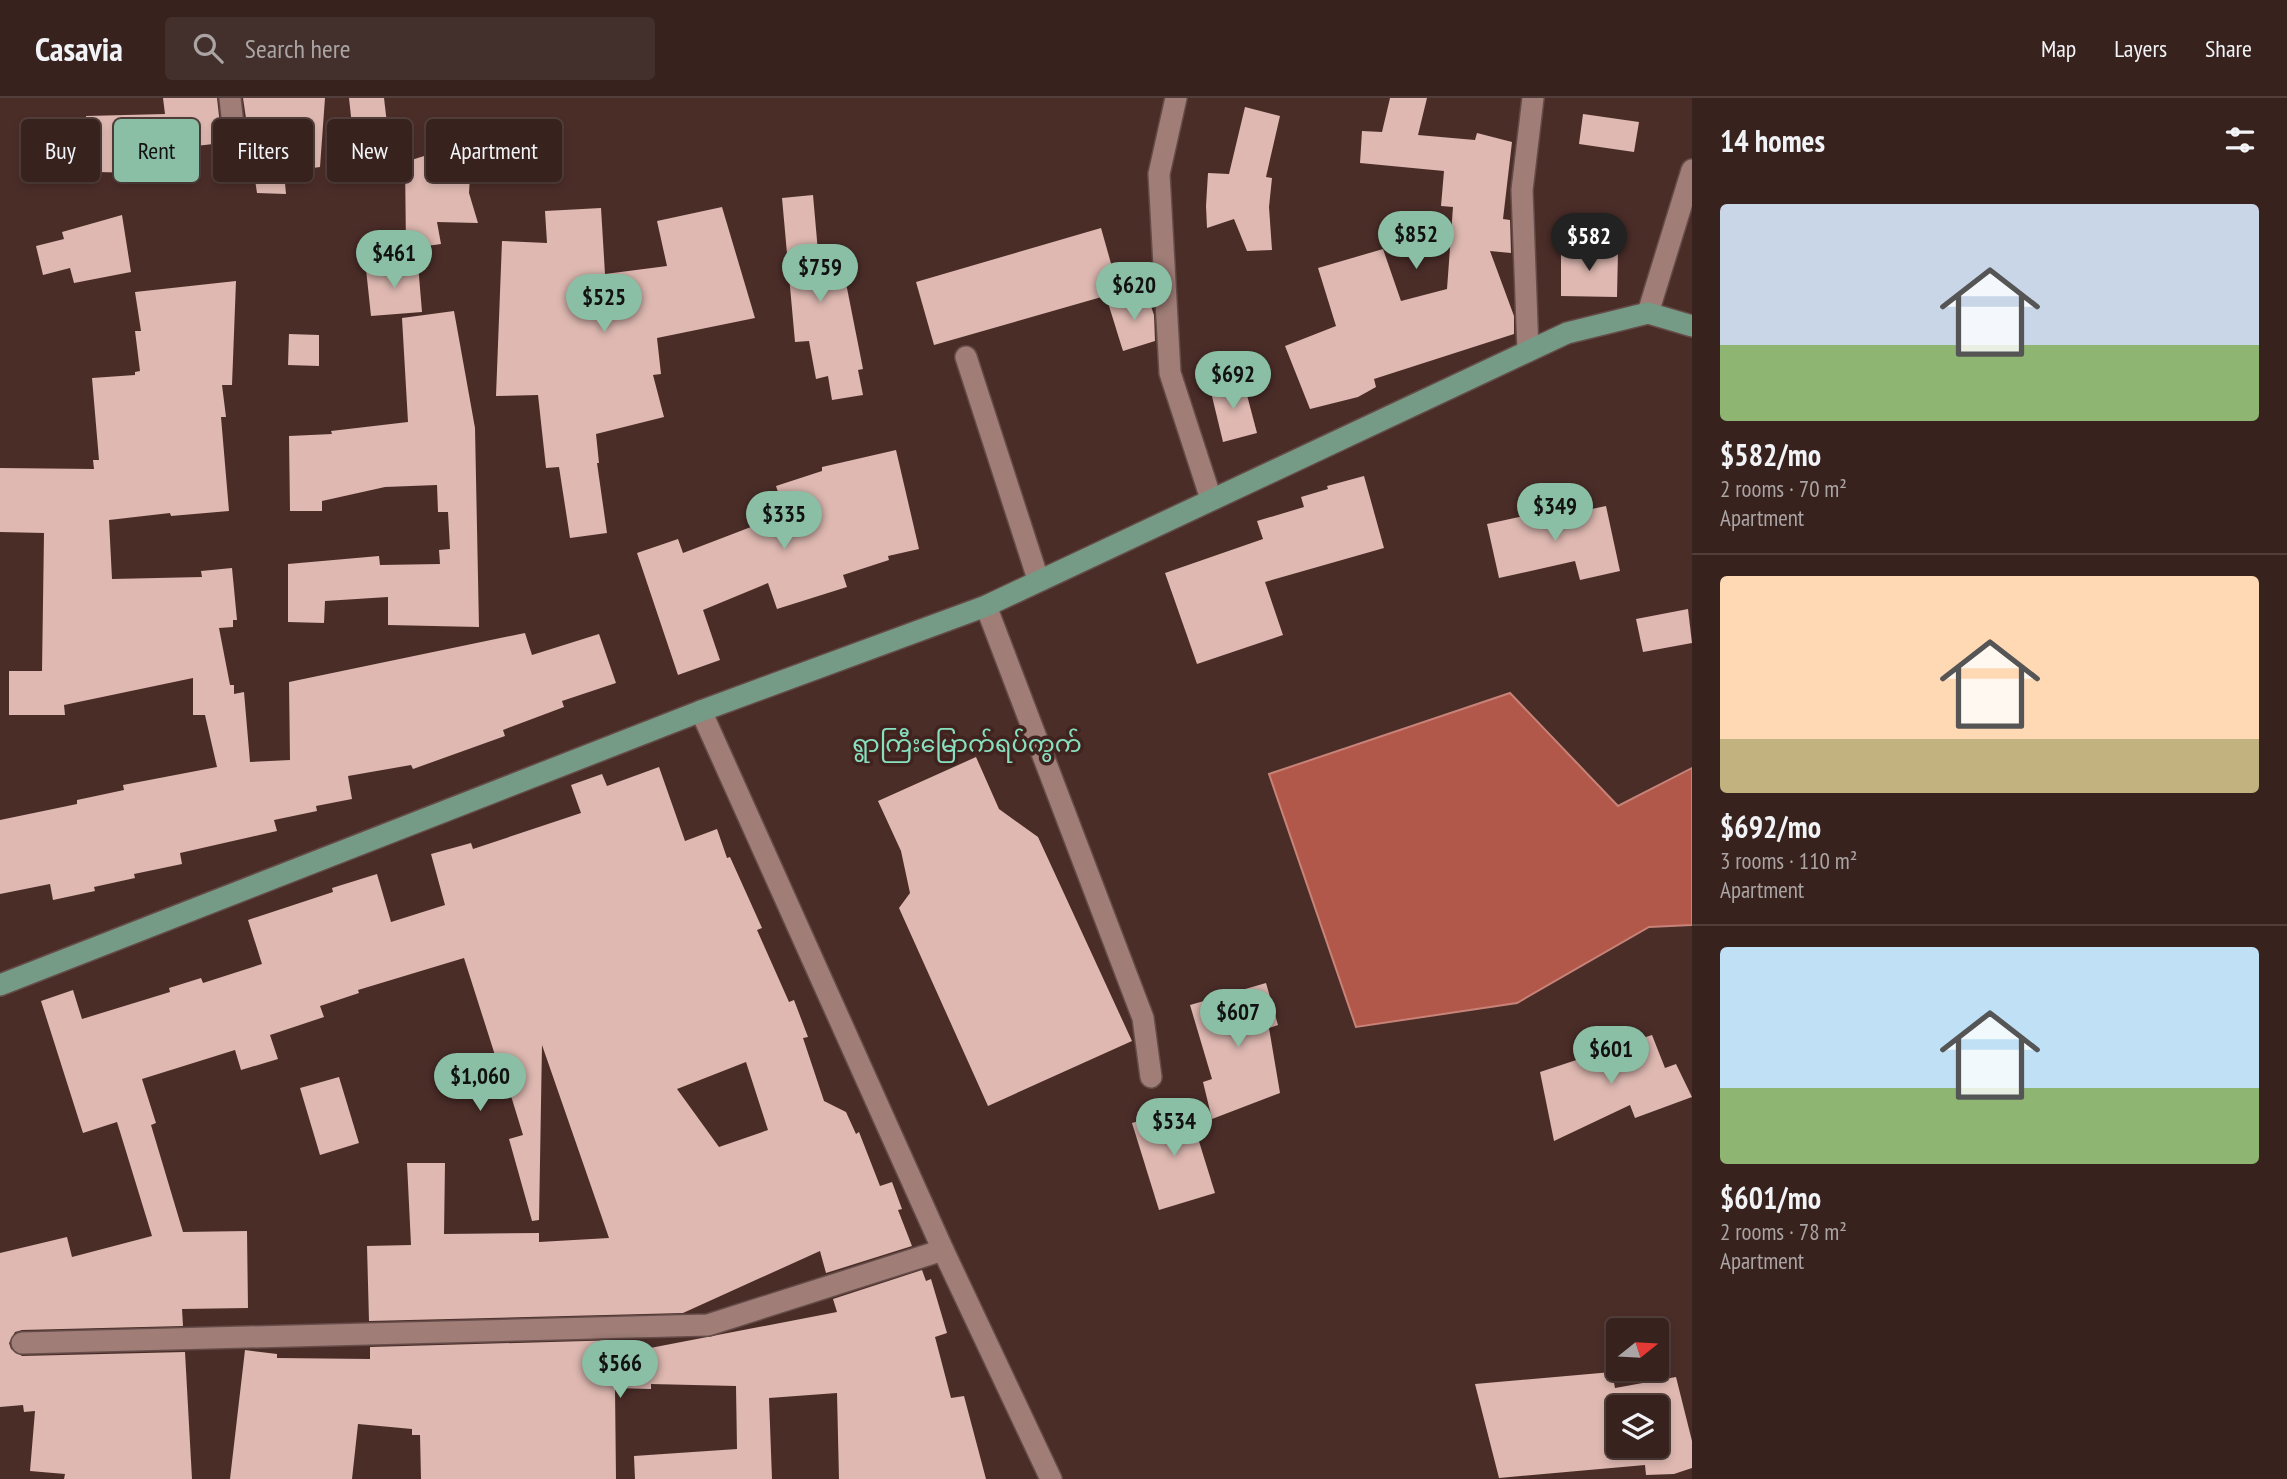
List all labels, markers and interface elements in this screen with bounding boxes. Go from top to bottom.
search box [165,17,655,80]
text: Casavia [35,27,123,70]
icon: search [189,29,227,67]
text: Search here [245,32,351,65]
text: Map [2041,33,2076,64]
text: Layers [2114,33,2167,64]
text: Share [2205,33,2252,64]
chip: Buy [21,119,100,182]
chip: Rent [114,119,199,182]
chip: Filters [213,119,313,182]
chip: New [327,119,412,182]
chip: Apartment [426,119,562,182]
text: 14 homes [1720,121,1825,160]
icon: filters [2221,121,2259,159]
pin: $852 [1375,212,1457,271]
pin: $582 [1548,214,1630,273]
text: $852 [1394,219,1438,248]
text: $582 [1567,221,1611,250]
pin: $461 [353,230,435,290]
text: $461 [372,238,416,267]
pin: $759 [779,244,861,304]
icon: home [1927,249,2053,375]
text: $759 [798,252,842,281]
pin: $620 [1093,262,1175,322]
text: $620 [1112,270,1156,299]
pin: $525 [563,274,645,334]
text: $525 [582,282,626,311]
pin: $692 [1192,352,1274,411]
text: $692 [1211,359,1255,388]
text: $582/mo [1720,435,1821,474]
text: 2 rooms · 70 m² [1720,474,1847,503]
pin: $349 [1514,484,1596,543]
pin: $335 [743,491,825,551]
text: $349 [1533,491,1577,520]
text: $335 [762,499,806,528]
text: Apartment [1720,503,1804,532]
icon: home [1927,621,2053,747]
district label: ရွာကြီးမြောက်ရပ်ကွက် [852,728,1082,763]
text: $692/mo [1720,807,1821,846]
text: 3 rooms · 110 m² [1720,846,1857,875]
text: Apartment [1720,875,1804,904]
pin: $607 [1197,990,1279,1049]
icon: home [1927,992,2053,1118]
text: $607 [1216,997,1260,1026]
pin: $601 [1570,1026,1652,1086]
text: $601 [1589,1034,1633,1063]
pin: $1,060 [423,1054,537,1113]
text: $1,060 [450,1061,510,1090]
pin: $534 [1133,1098,1215,1158]
text: $534 [1152,1106,1196,1135]
text: $601/mo [1720,1178,1821,1217]
text: 2 rooms · 78 m² [1720,1217,1847,1246]
text: Apartment [1720,1246,1804,1275]
north arrow [1606,1318,1670,1381]
map controls [1606,1318,1669,1458]
pin: $566 [579,1340,661,1400]
text: $566 [598,1348,642,1377]
button: layers [1606,1395,1669,1458]

